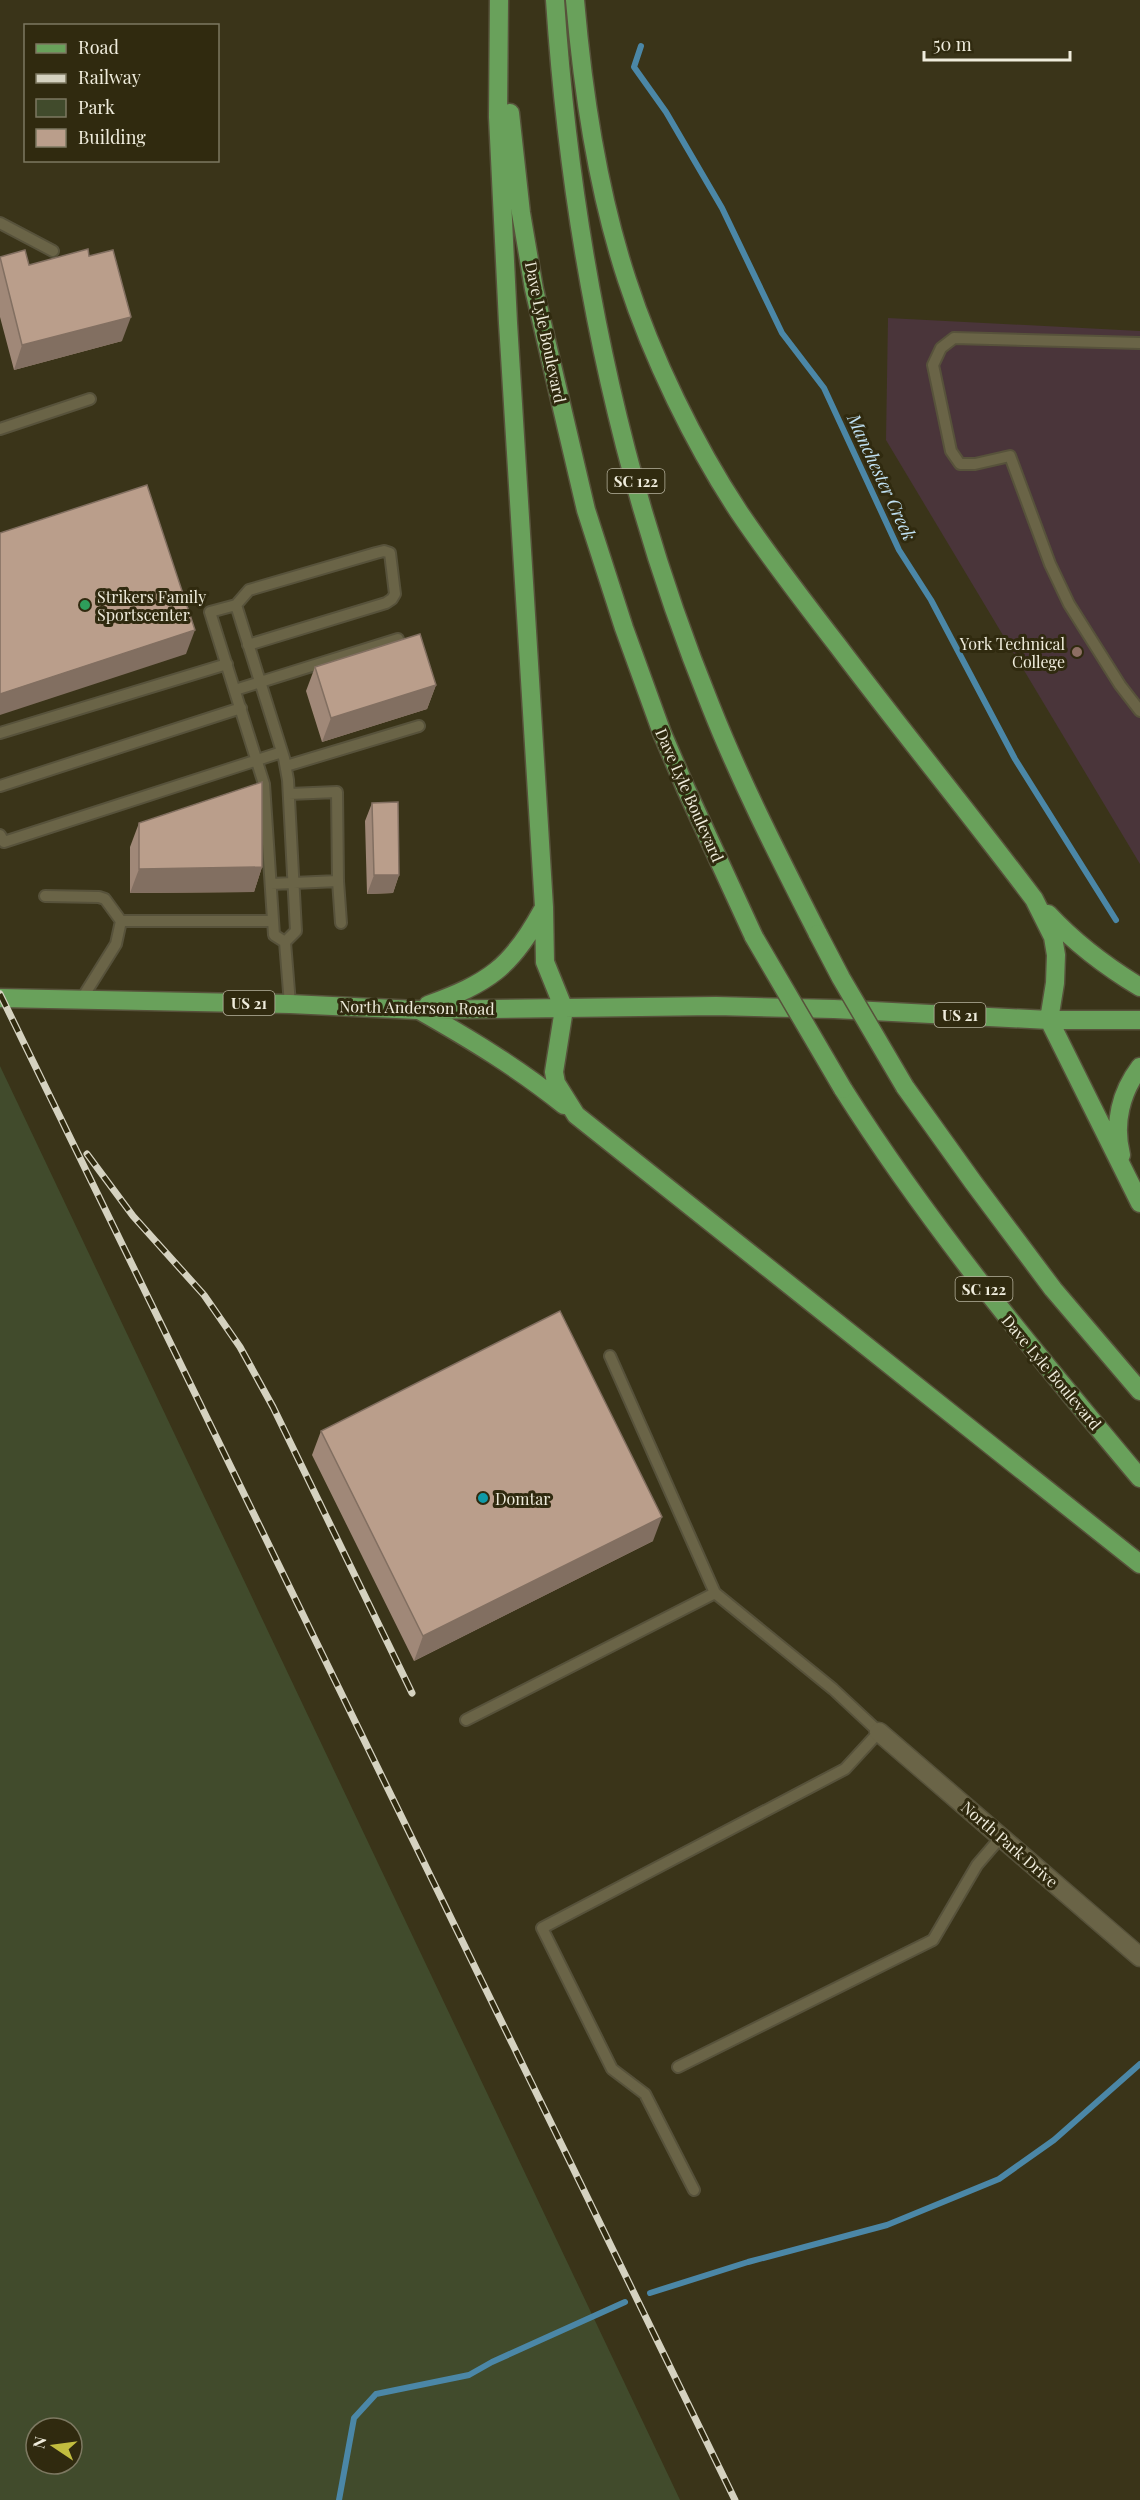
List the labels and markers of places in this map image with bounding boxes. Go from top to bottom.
place label: Strikers Family Sportscenter [97,586,206,625]
marker: Strikers Family Sportscenter [78,598,92,612]
place label: York Technical College [959,633,1065,672]
marker: York Technical College [1070,645,1084,659]
place label: Domtar [495,1488,550,1509]
marker: Domtar [476,1491,490,1505]

